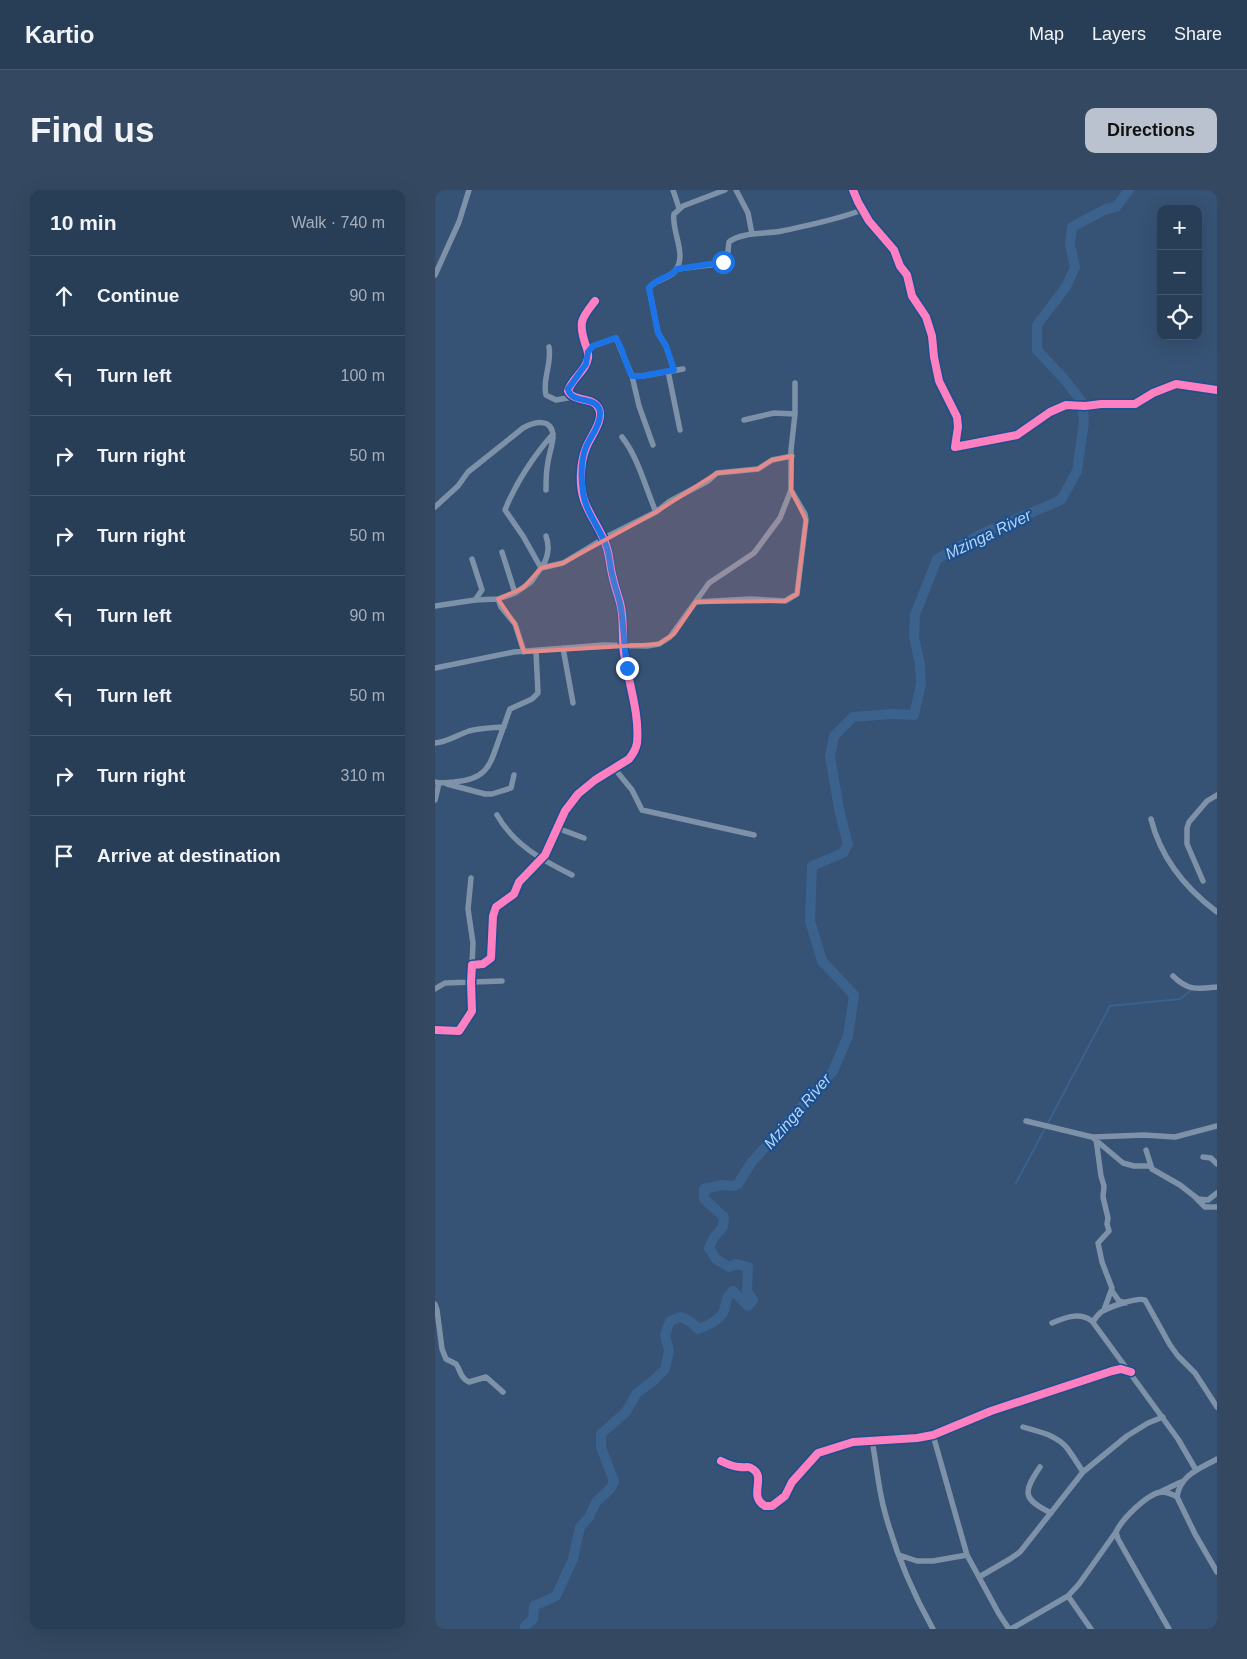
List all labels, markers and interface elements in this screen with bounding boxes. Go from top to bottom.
text: Kartio [25,21,94,48]
text: Map [1029,24,1064,44]
text: Layers [1092,24,1146,44]
text: Share [1174,24,1222,44]
button: Directions [1085,108,1217,153]
text: Find us [30,110,154,149]
map controls [1157,205,1202,340]
button: + [1157,205,1202,250]
text: 10 min [50,211,117,234]
text: Walk · 740 m [291,214,385,231]
button: − [1157,250,1202,295]
route start [712,251,735,274]
icon: ahead [50,282,78,310]
text: Continue [97,285,179,306]
text: 90 m [349,287,385,304]
button: locate [1157,295,1202,340]
icon: left [50,362,78,390]
text: Turn left [97,365,172,386]
text: 100 m [341,367,385,384]
icon: right [50,442,78,470]
text: Turn right [97,445,185,466]
text: 50 m [349,447,385,464]
water label: Mzinga River [943,506,1035,563]
icon: right [50,522,78,550]
text: Turn right [97,525,185,546]
text: 50 m [349,527,385,544]
icon: left [50,602,78,630]
text: Turn left [97,605,172,626]
text: 90 m [349,607,385,624]
route end [616,657,639,680]
icon: left [50,682,78,710]
text: Turn left [97,685,172,706]
text: 50 m [349,687,385,704]
icon: right [50,762,78,790]
text: Turn right [97,765,185,786]
text: 310 m [341,767,385,784]
icon: arrive [50,842,78,870]
text: Arrive at destination [97,845,281,866]
water label: Mzinga River [760,1070,835,1152]

